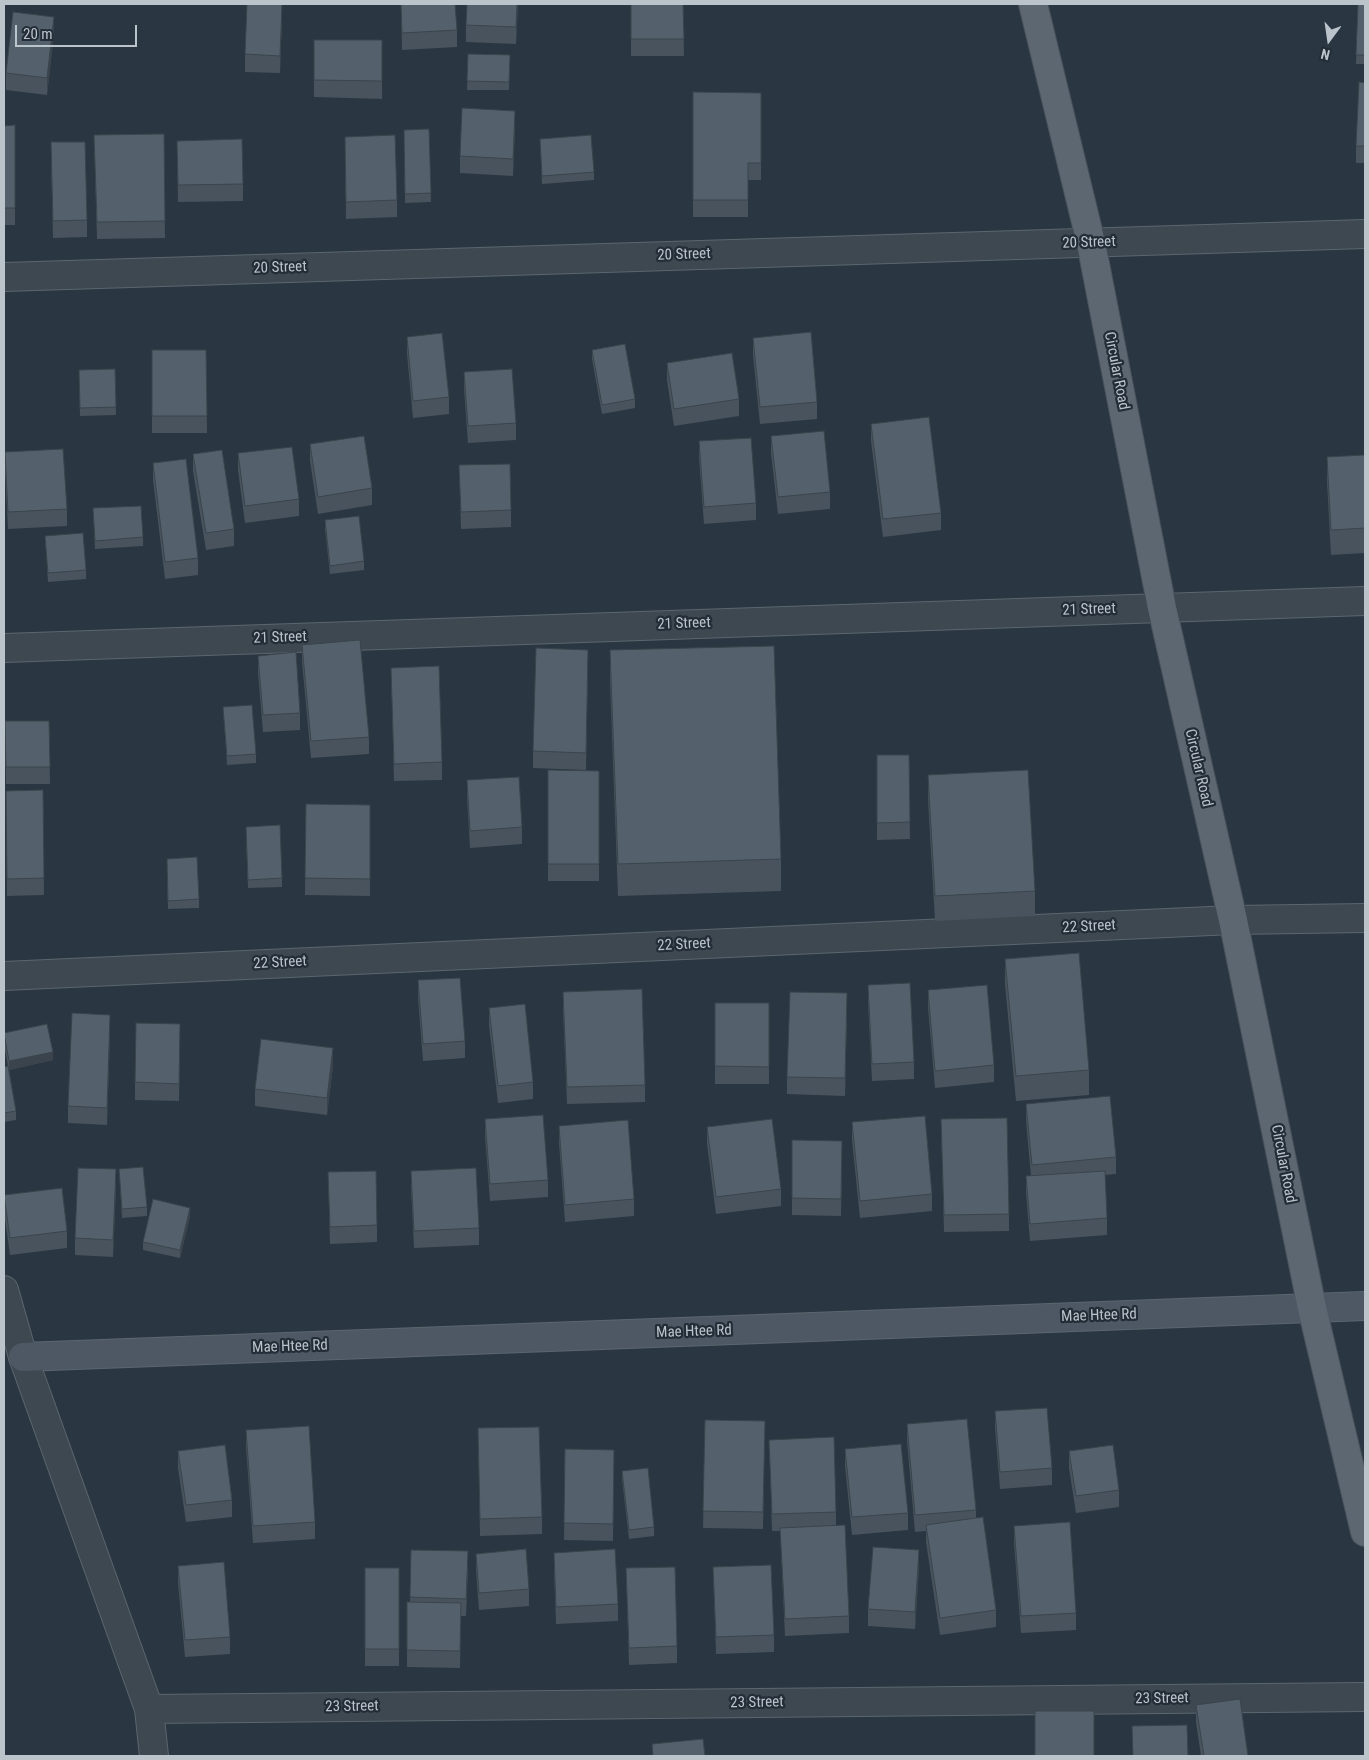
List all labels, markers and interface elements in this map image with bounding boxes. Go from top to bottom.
scale bar [18,15,140,47]
north arrow [1304,15,1354,65]
text: 20 m [23,25,53,43]
text: N [1319,46,1331,63]
street label: 20 Street [1062,233,1116,253]
street label: 20 Street [657,245,711,265]
street label: 20 Street [253,258,307,278]
street label: Circular Road [1100,330,1132,412]
street label: 21 Street [1062,600,1116,620]
street label: 21 Street [657,614,711,634]
street label: 21 Street [253,628,307,648]
street label: Circular Road [1180,727,1216,809]
street label: 22 Street [1062,917,1116,937]
street label: 22 Street [657,935,711,955]
street label: 22 Street [253,953,307,973]
street label: Circular Road [1267,1123,1299,1205]
street label: Mae Htee Rd [1061,1306,1137,1326]
street label: Mae Htee Rd [656,1322,732,1342]
street label: Mae Htee Rd [252,1337,328,1357]
street label: 23 Street [1135,1690,1189,1708]
street label: 23 Street [730,1694,784,1712]
street label: 23 Street [325,1698,379,1716]

